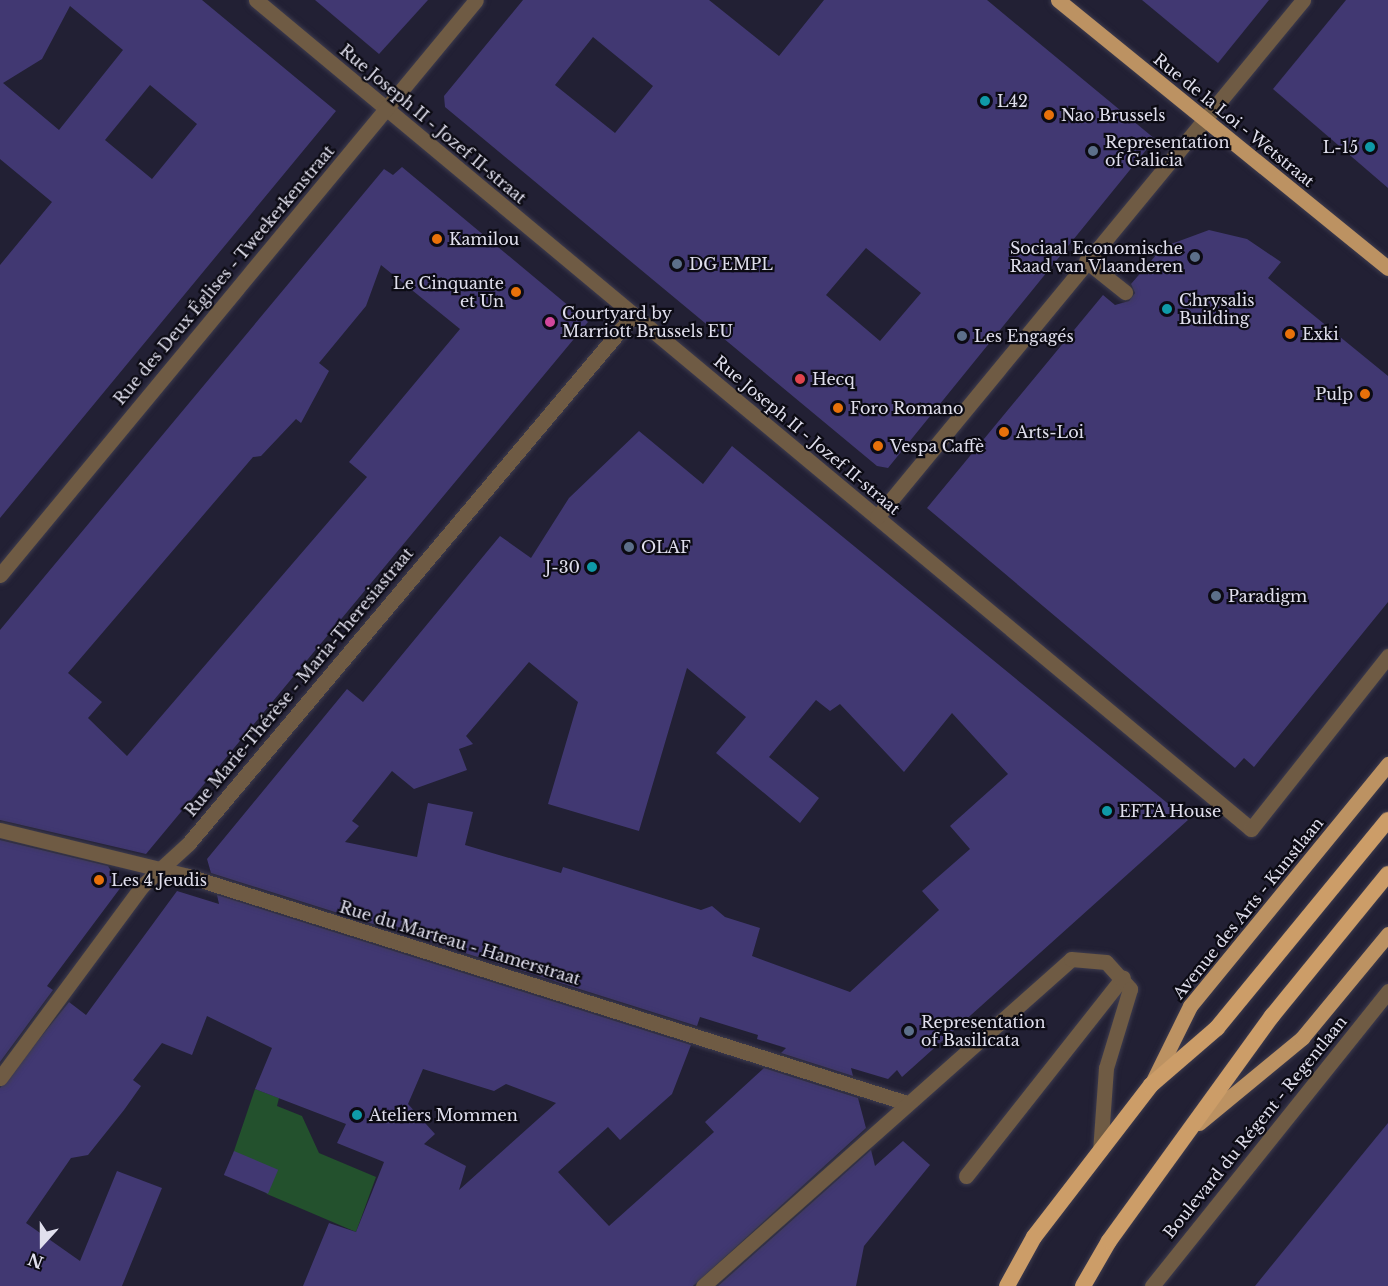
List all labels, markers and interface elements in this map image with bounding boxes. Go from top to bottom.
street label: Rue Joseph II - Jozef II-straat [336,40,530,208]
street label: Rue de la Loi - Wetstraat [1149,49,1319,191]
place label: L42 [997,91,1028,111]
marker: L42 [978,94,992,108]
place label: Nao Brussels [1061,105,1166,125]
marker: Nao Brussels [1042,108,1056,122]
place label: Representation of Galicia [1105,132,1230,170]
place label: L-15 [1323,137,1358,157]
marker: L-15 [1363,140,1377,154]
street label: Rue des Deux Églises - Tweekerkenstraat [110,141,338,409]
marker: Representation of Galicia [1086,144,1100,158]
place label: Kamilou [449,229,519,249]
marker: Kamilou [430,232,444,246]
place label: Sociaal Economische Raad van Vlaanderen [1009,238,1183,276]
marker: Sociaal Economische Raad van Vlaanderen [1188,250,1202,264]
place label: DG EMPL [689,254,773,274]
marker: DG EMPL [670,257,684,271]
place label: Le Cinquante et Un [393,273,504,311]
marker: Le Cinquante et Un [509,285,523,299]
place label: Chrysalis Building [1179,290,1255,328]
marker: Chrysalis Building [1160,302,1174,316]
place label: Courtyard by Marriott Brussels EU [562,303,733,341]
marker: Courtyard by Marriott Brussels EU [543,315,557,329]
place label: Exki [1302,324,1339,344]
place label: Les Engagés [974,326,1074,346]
marker: Exki [1283,327,1297,341]
marker: Les Engagés [955,329,969,343]
street label: Rue Joseph II - Jozef II-straat [710,351,904,519]
place label: Hecq [812,369,855,389]
marker: Hecq [793,372,807,386]
place label: Pulp [1315,384,1353,404]
marker: Pulp [1358,387,1372,401]
place label: Foro Romano [850,398,963,418]
marker: Foro Romano [831,401,845,415]
place label: Arts-Loi [1016,422,1084,442]
marker: Arts-Loi [997,425,1011,439]
place label: Vespa Caffè [890,436,984,456]
marker: Vespa Caffè [871,439,885,453]
place label: OLAF [641,537,691,557]
marker: OLAF [622,540,636,554]
street label: Rue Marie-Thérèse - Maria-Theresiastraat [181,544,417,820]
place label: J-30 [545,557,580,577]
marker: J-30 [585,560,599,574]
place label: Paradigm [1228,586,1307,606]
marker: Paradigm [1209,589,1223,603]
place label: EFTA House [1119,801,1222,821]
marker: EFTA House [1100,804,1114,818]
street label: Avenue des Arts - Kunstlaan [1169,813,1327,1003]
place label: Les 4 Jeudis [111,870,207,890]
marker: Les 4 Jeudis [92,873,106,887]
street label: Rue du Marteau - Hamerstraat [337,897,583,989]
place label: Representation of Basilicata [921,1012,1046,1050]
street label: Boulevard du Régent - Regentlaan [1159,1012,1351,1242]
marker: Representation of Basilicata [902,1024,916,1038]
place label: Ateliers Mommen [369,1105,518,1125]
marker: Ateliers Mommen [350,1108,364,1122]
north arrow [12,1214,72,1274]
text: N [25,1249,46,1273]

